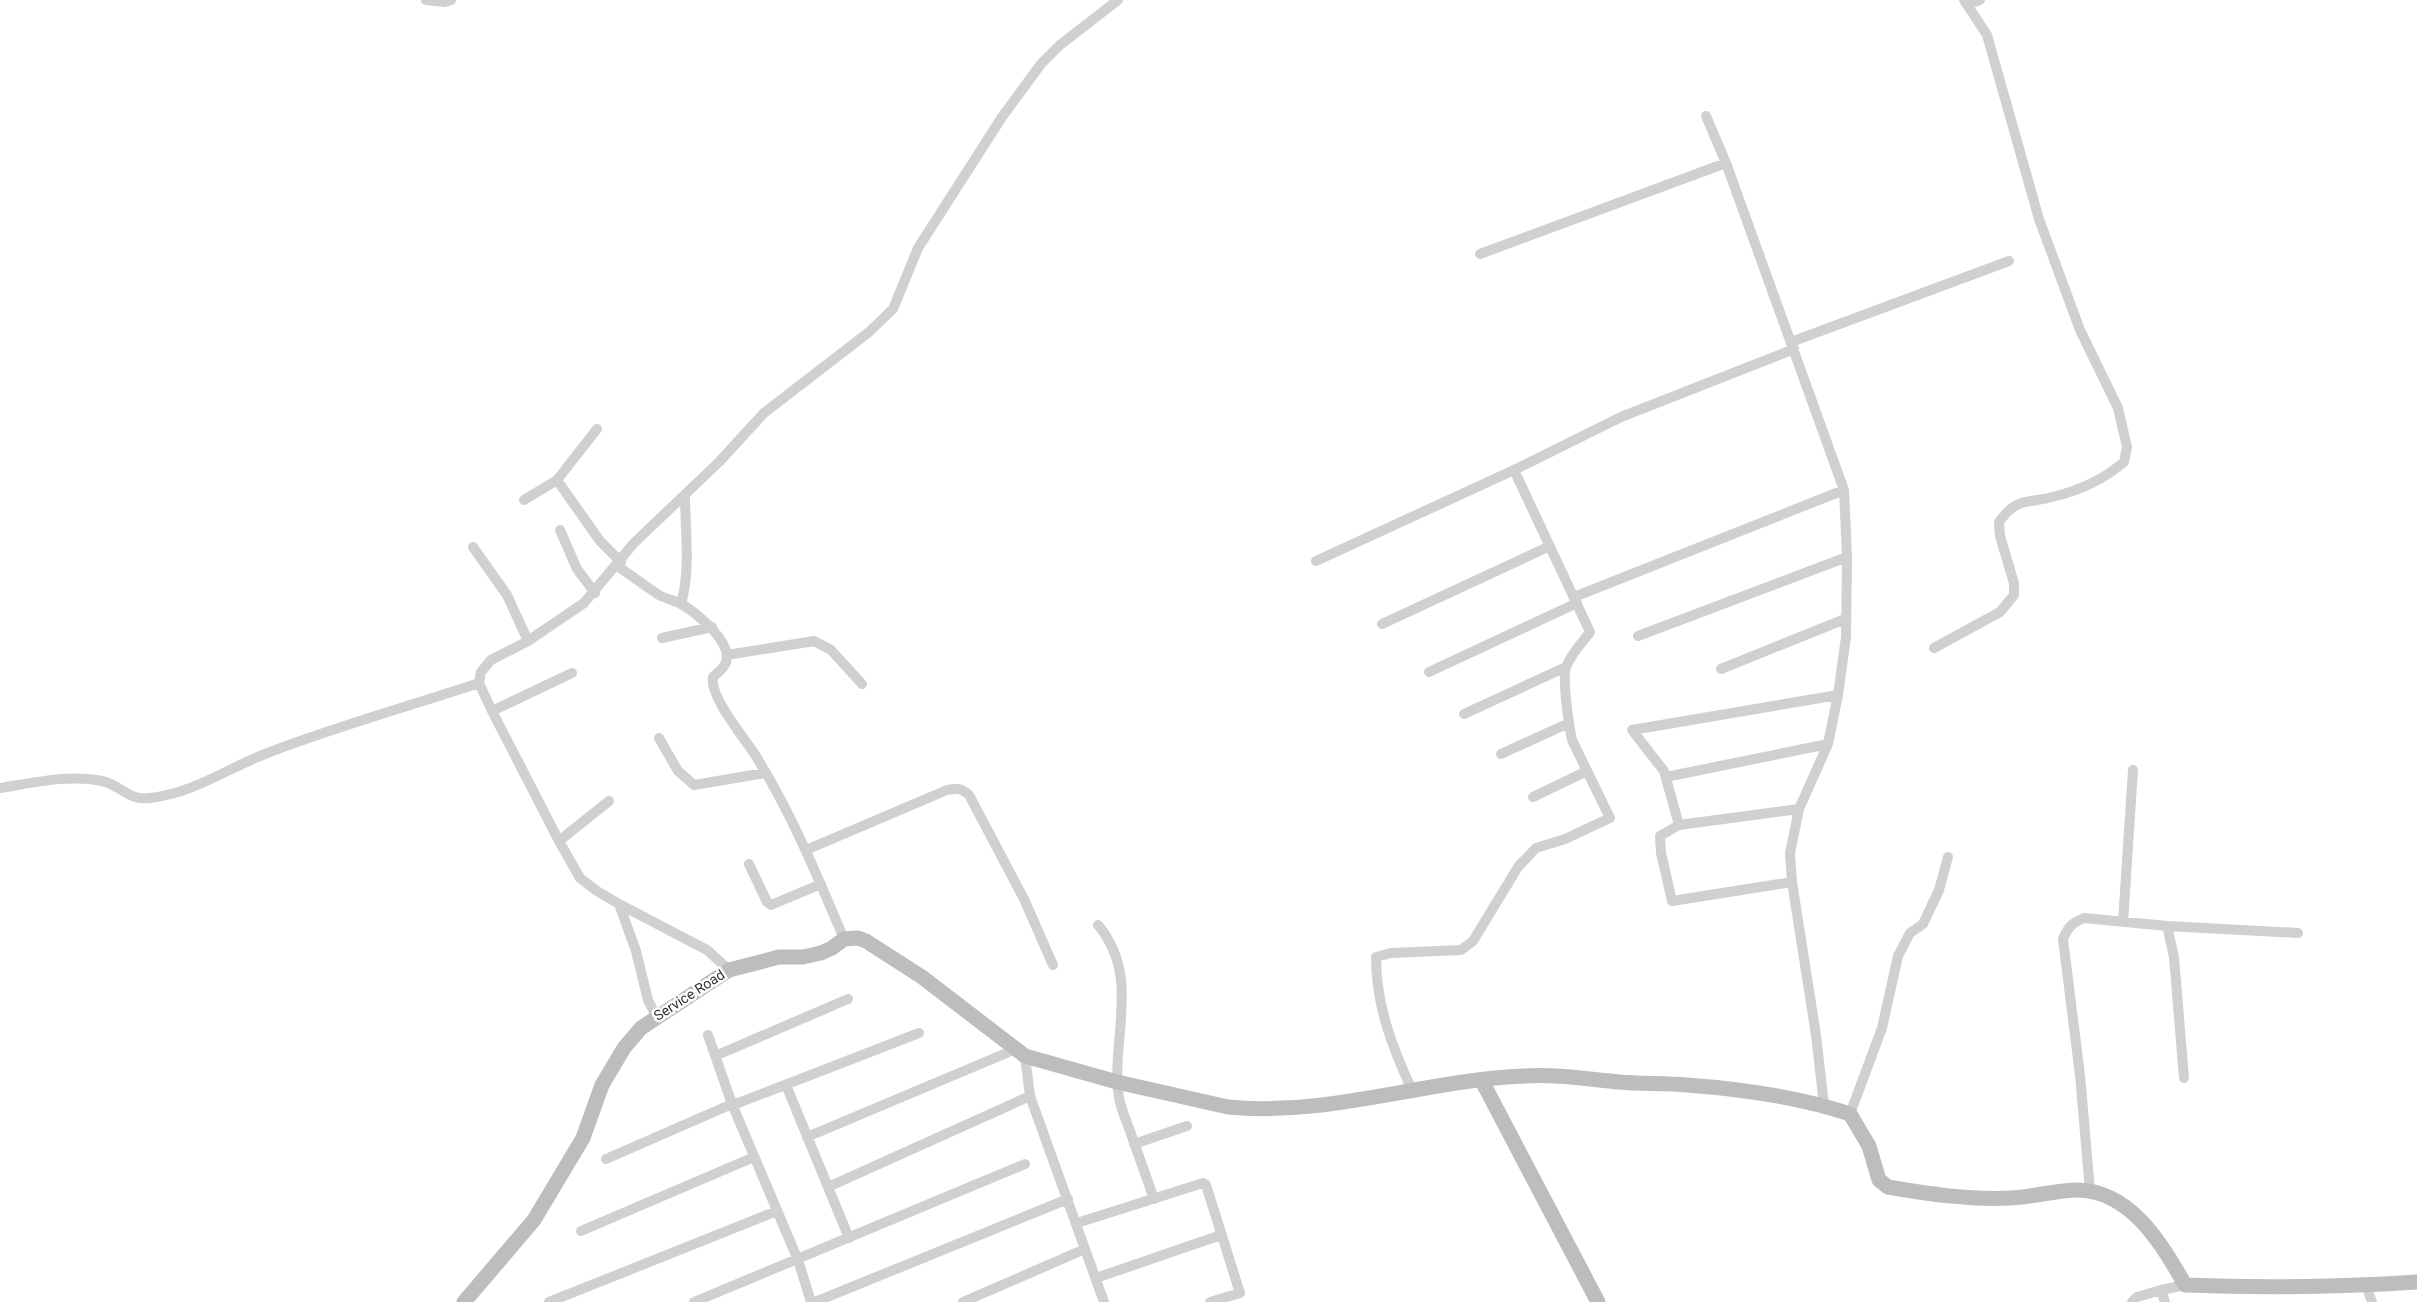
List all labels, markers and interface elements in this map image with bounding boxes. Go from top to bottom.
street label: Service Road [651,966,727,1024]

